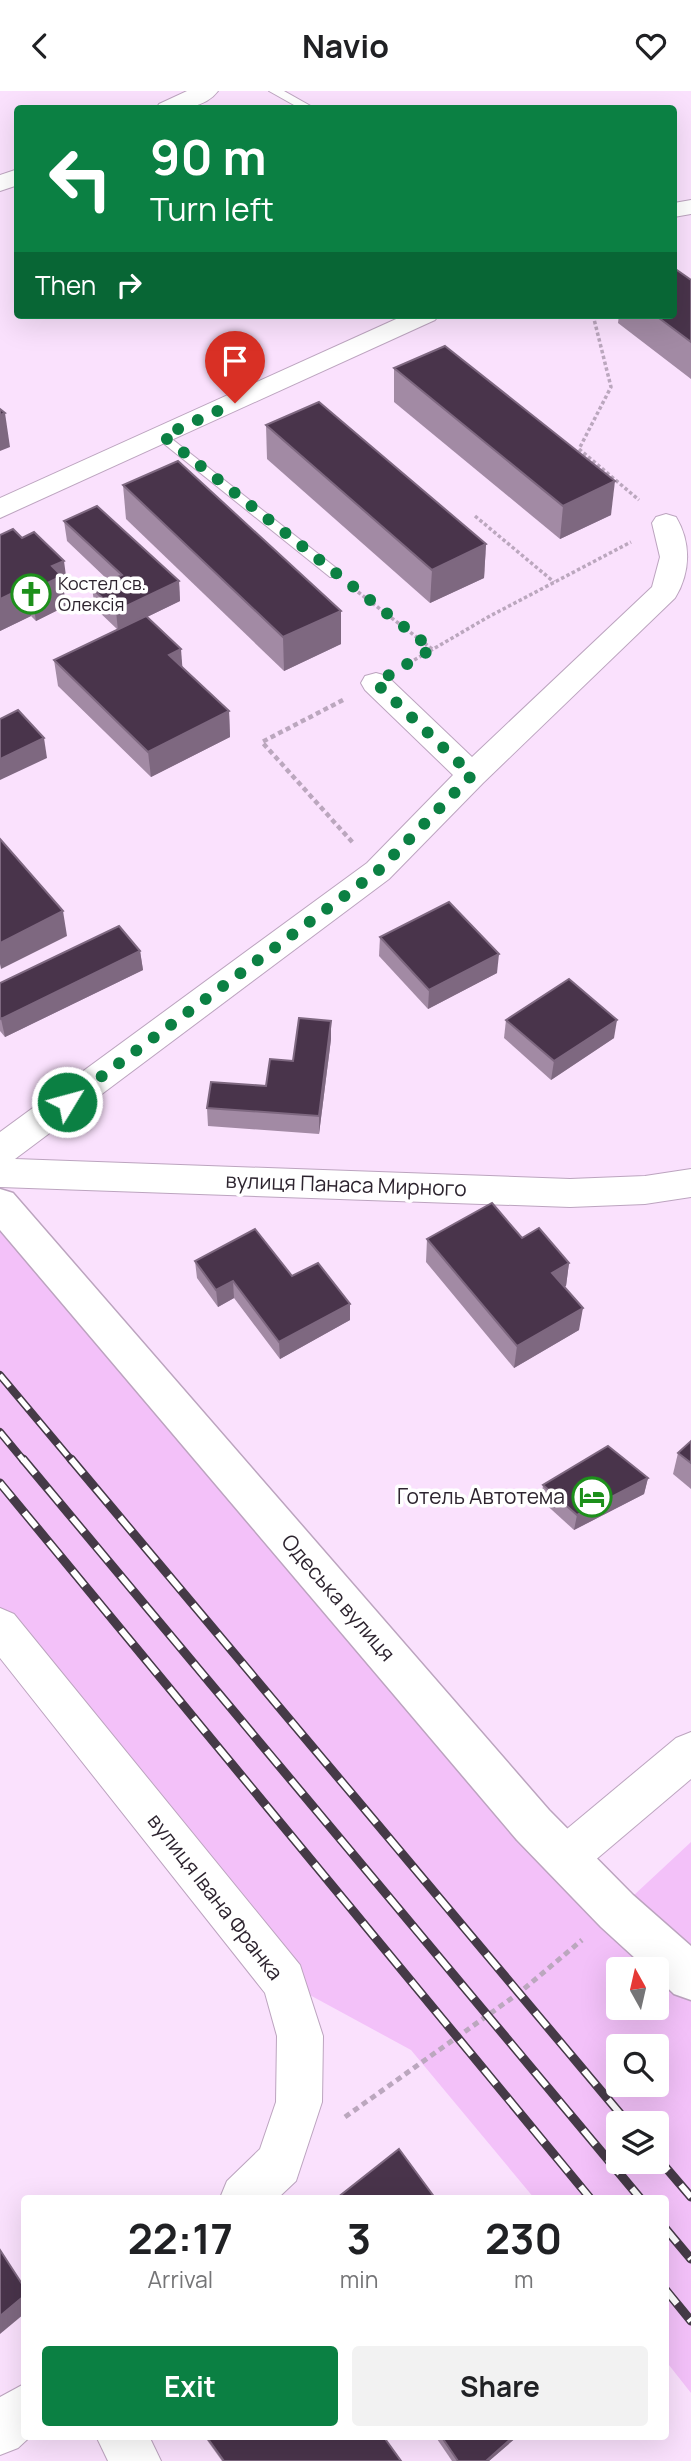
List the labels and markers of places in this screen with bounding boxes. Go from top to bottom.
pin [205,331,265,403]
place label: Костел св. Олексія [58,571,146,616]
church icon: Костел св. Олексія [10,573,52,615]
hotel icon: Готель Автотема [571,1476,613,1518]
place label: Готель Автотема [397,1482,565,1510]

